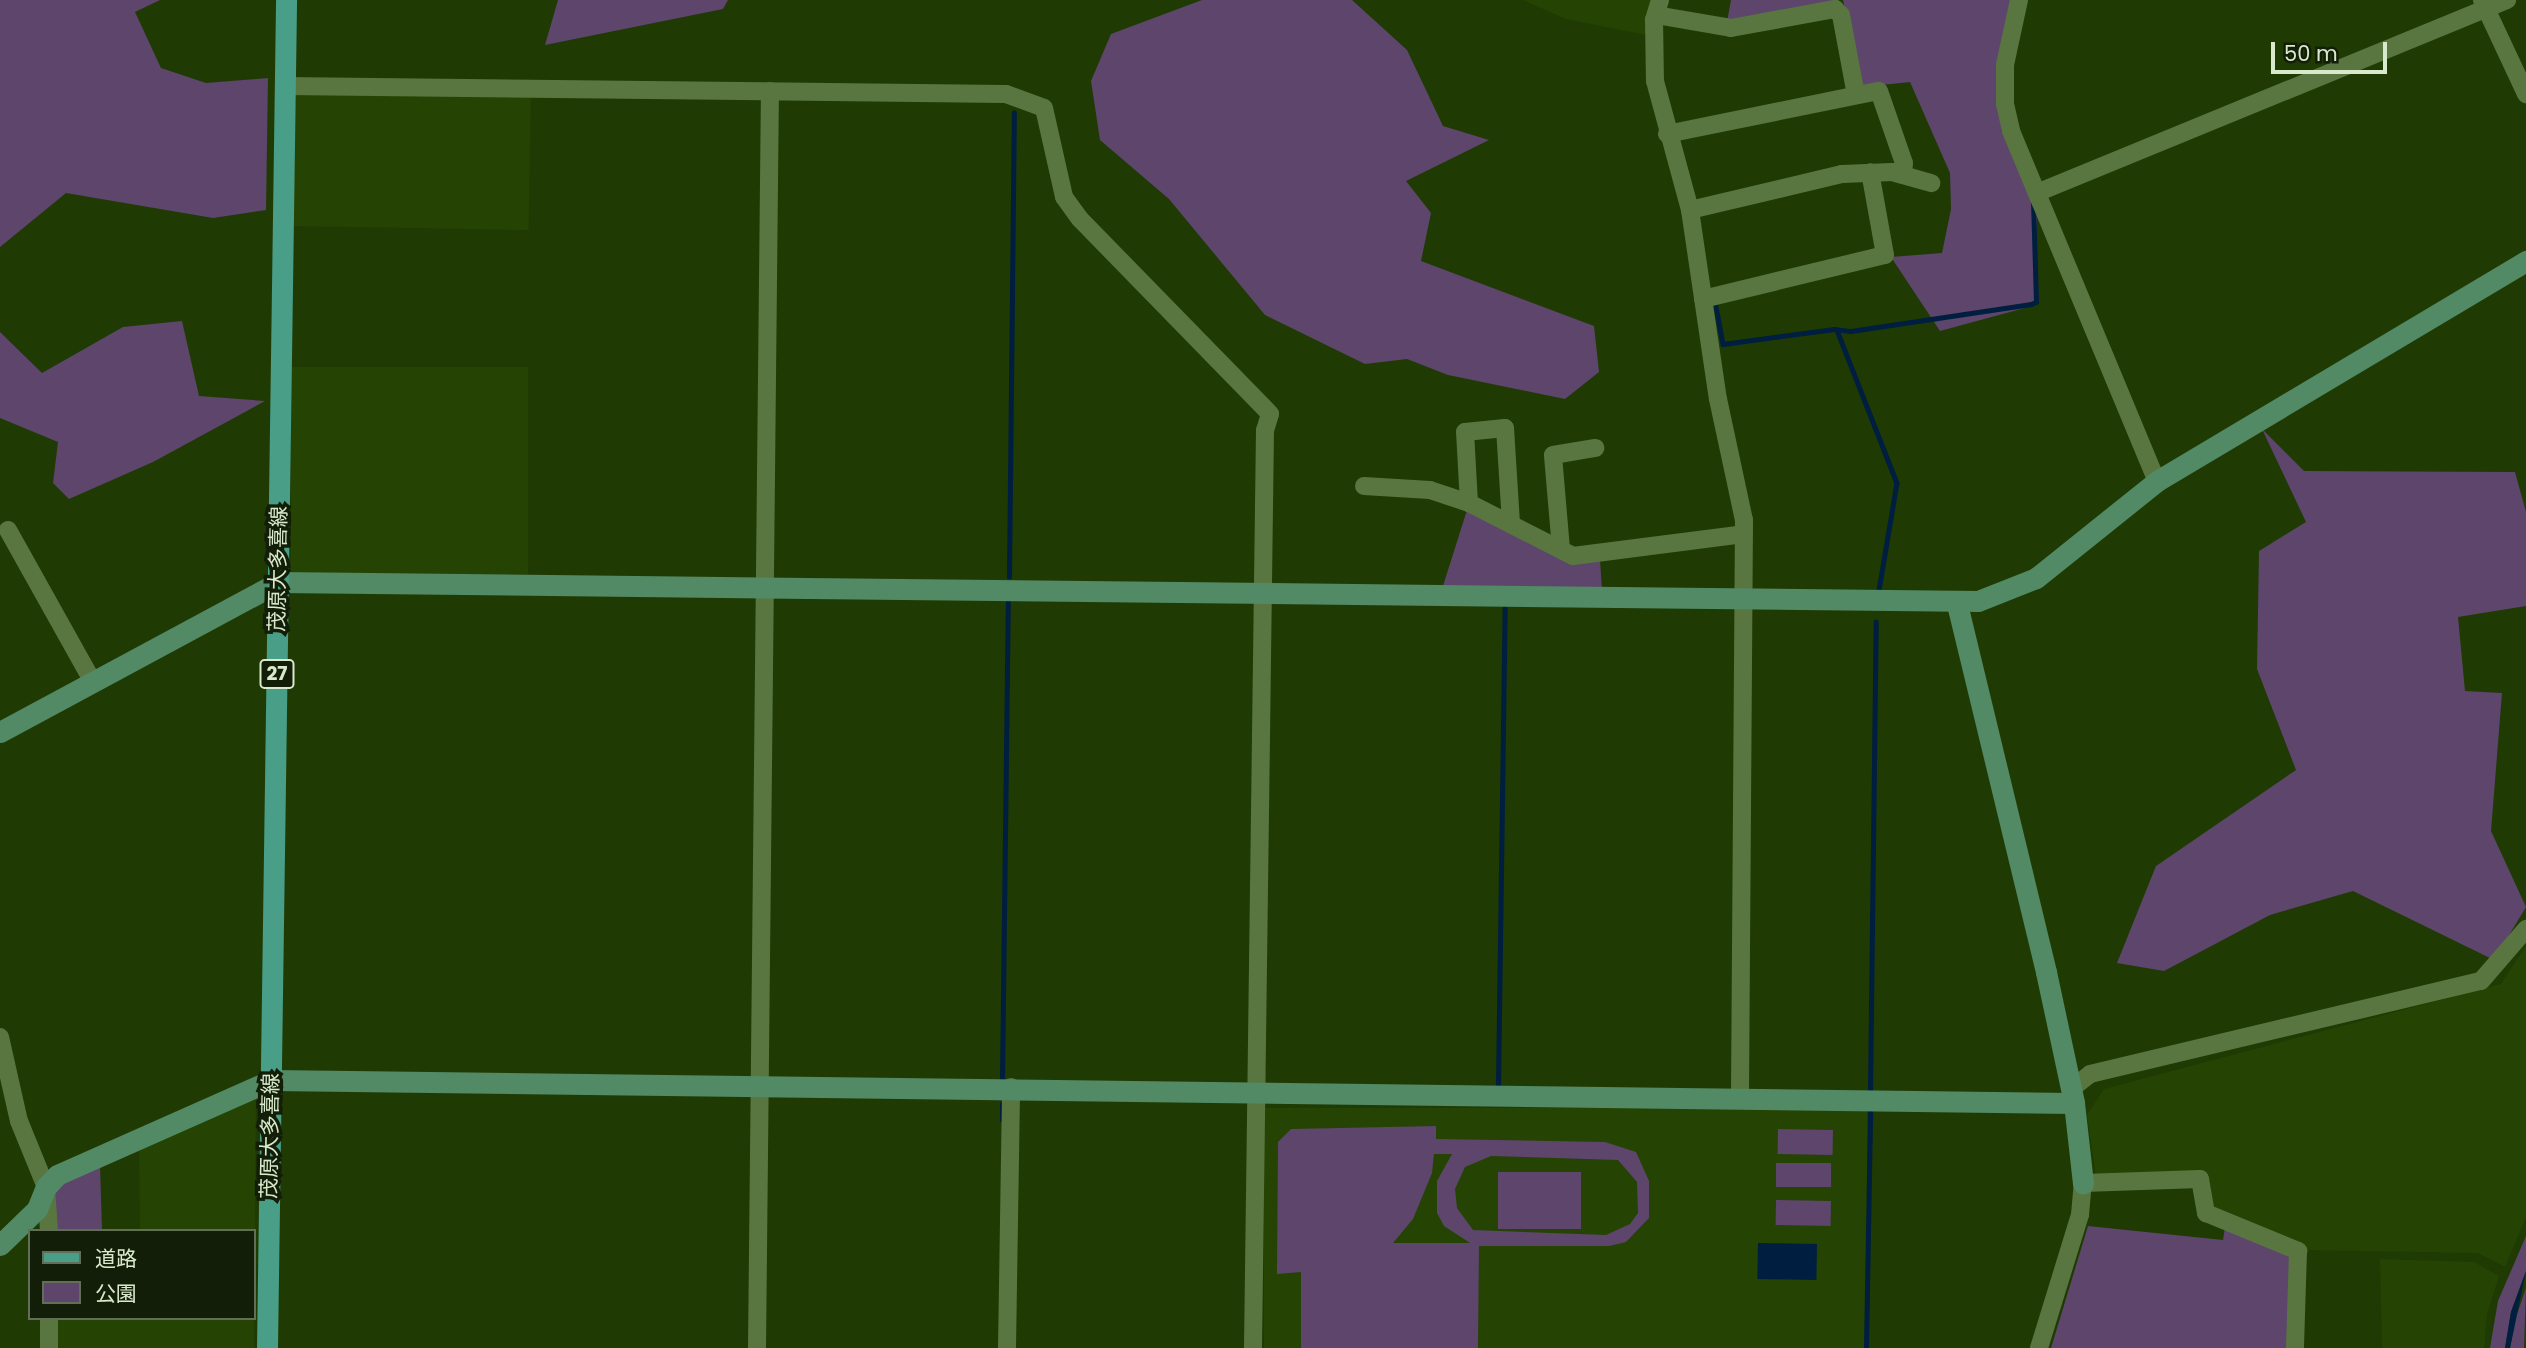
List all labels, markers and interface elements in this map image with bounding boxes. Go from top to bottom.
scale bar [2274,28,2390,72]
text: 50 m [2284,39,2338,68]
street label: 茂原大多喜線 [264,506,292,632]
road number: 27 [258,659,296,690]
street label: 茂原大多喜線 [256,1073,284,1199]
legend [28,1229,256,1320]
text: 道路 [95,1244,137,1273]
text: 公園 [95,1279,137,1308]

